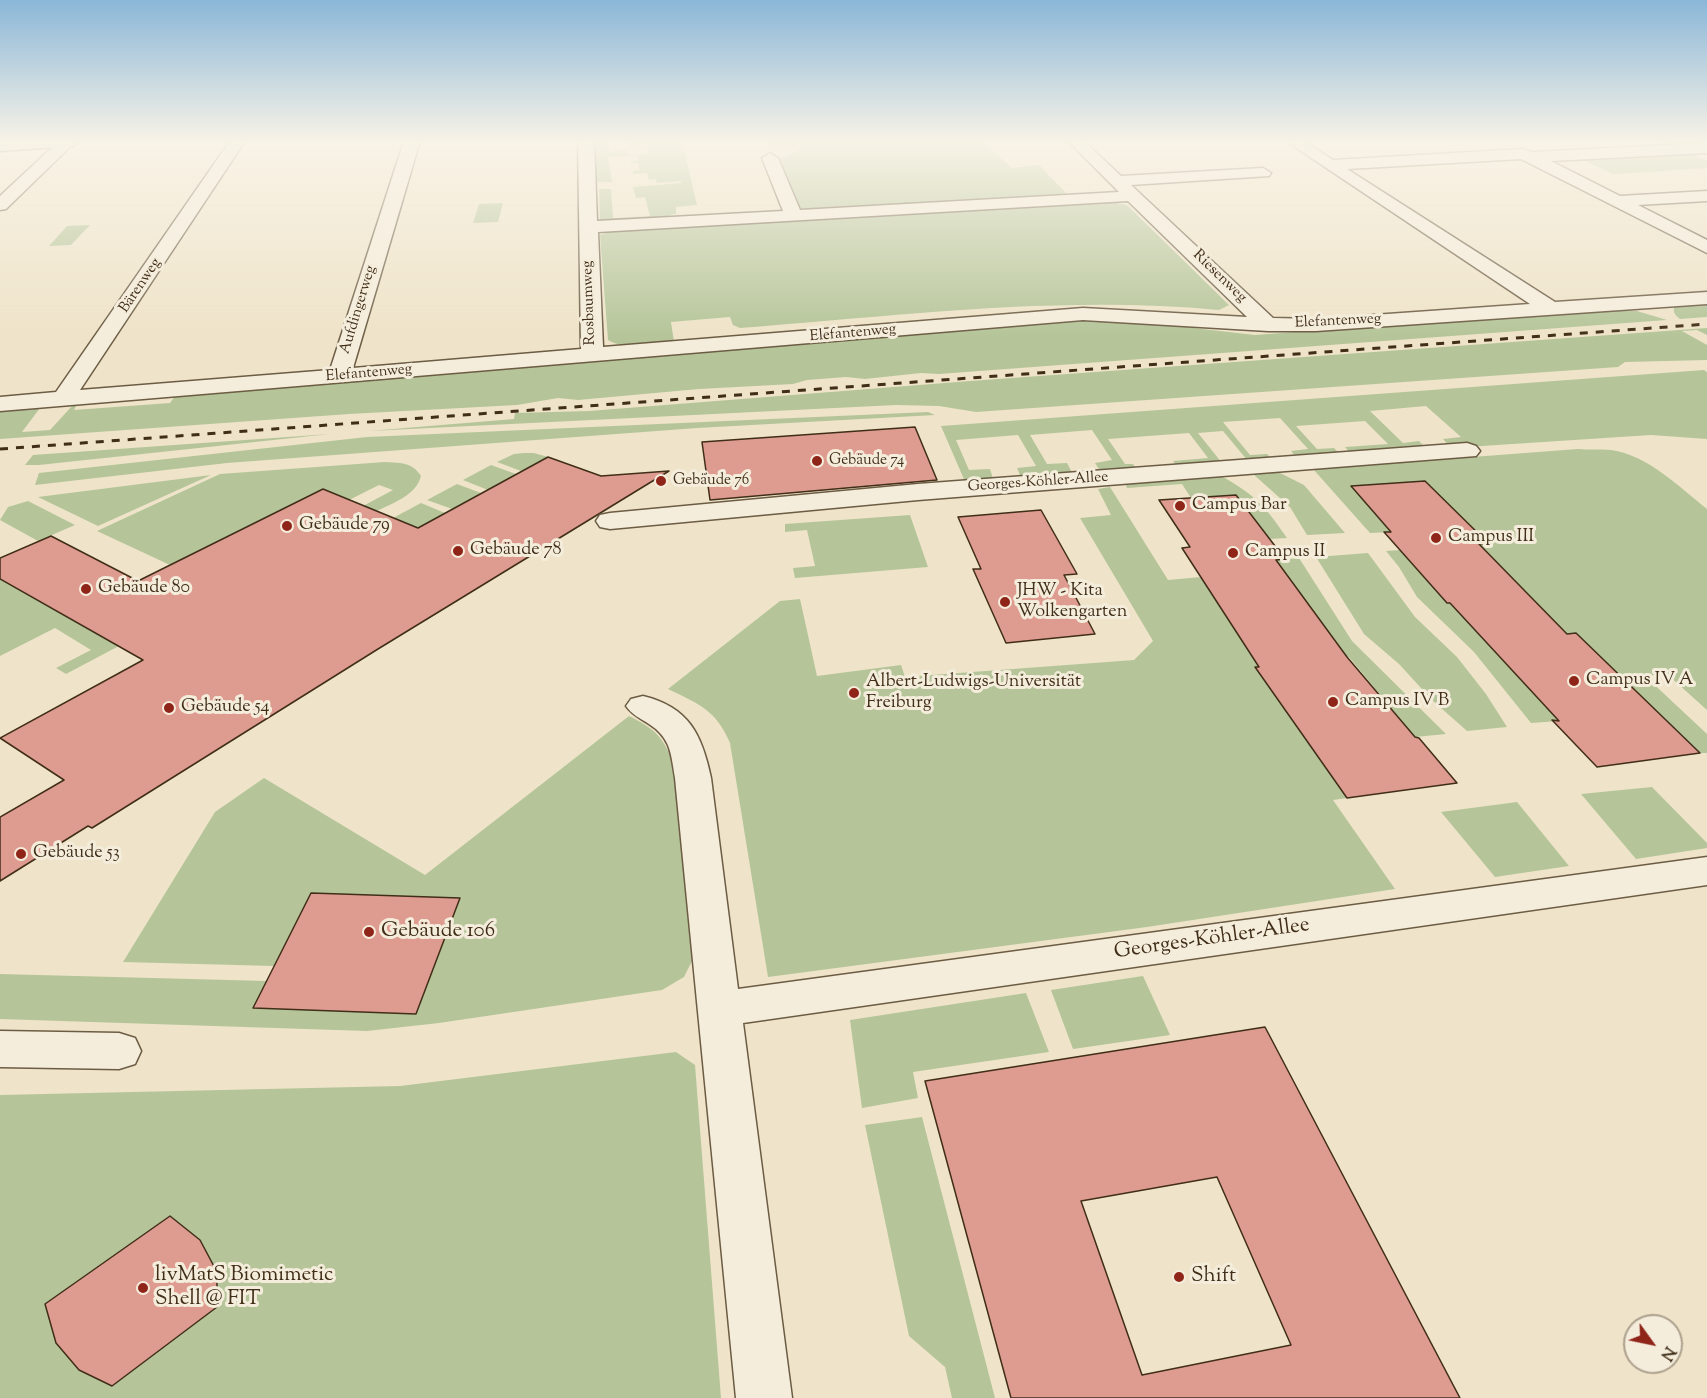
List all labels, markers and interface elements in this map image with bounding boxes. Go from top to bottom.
street label: Riesenweg [1188,247,1250,307]
street label: Bärenweg [116,255,166,317]
street label: Rosbaumweg [580,260,600,346]
street label: Aufdingerweg [337,264,381,356]
street label: Elefantenweg [1294,311,1382,333]
street label: Elefantenweg [809,321,897,347]
street label: Elefantenweg [325,361,413,387]
place label: Gebäude 74 [829,452,904,470]
marker: Gebäude 74 [810,454,824,468]
street label: Georges-Köhler-Allee [967,469,1109,497]
place label: Gebäude 76 [673,472,749,490]
marker: Gebäude 76 [654,474,668,488]
place label: Campus Bar [1192,495,1287,517]
marker: Campus Bar [1173,499,1187,513]
place label: Gebäude 79 [299,515,390,537]
marker: Gebäude 79 [280,519,294,533]
place label: Campus III [1448,527,1534,549]
marker: Campus III [1429,531,1443,545]
place label: Gebäude 78 [470,540,561,562]
place label: Campus II [1245,542,1325,564]
marker: Gebäude 78 [451,544,465,558]
marker: Campus II [1226,546,1240,560]
place label: Gebäude 80 [98,578,190,600]
place label: JHW - Kita Wolkengarten [1017,581,1127,624]
marker: Gebäude 80 [79,582,93,596]
marker: JHW - Kita Wolkengarten [998,595,1012,609]
place label: Campus IV A [1586,670,1693,692]
place label: Albert-Ludwigs-Universität Freiburg [866,672,1081,714]
marker: Campus IV A [1567,674,1581,688]
marker: Albert-Ludwigs-Universität Freiburg [847,686,861,700]
place label: Campus IV B [1345,691,1449,713]
marker: Campus IV B [1326,695,1340,709]
place label: Gebäude 54 [181,697,270,719]
marker: Gebäude 54 [162,701,176,715]
place label: Gebäude 53 [33,843,120,865]
marker: Gebäude 53 [14,847,28,861]
street label: Georges-Köhler-Allee [1113,914,1311,966]
place label: Gebäude 106 [381,919,495,945]
marker: Gebäude 106 [362,925,376,939]
place label: livMatS Biomimetic Shell @ FIT [155,1263,334,1313]
place label: Shift [1191,1264,1236,1290]
marker: Shift [1172,1270,1186,1284]
marker: livMatS Biomimetic Shell @ FIT [136,1281,150,1295]
north arrow [1623,1314,1683,1374]
text: N [1654,1341,1680,1365]

